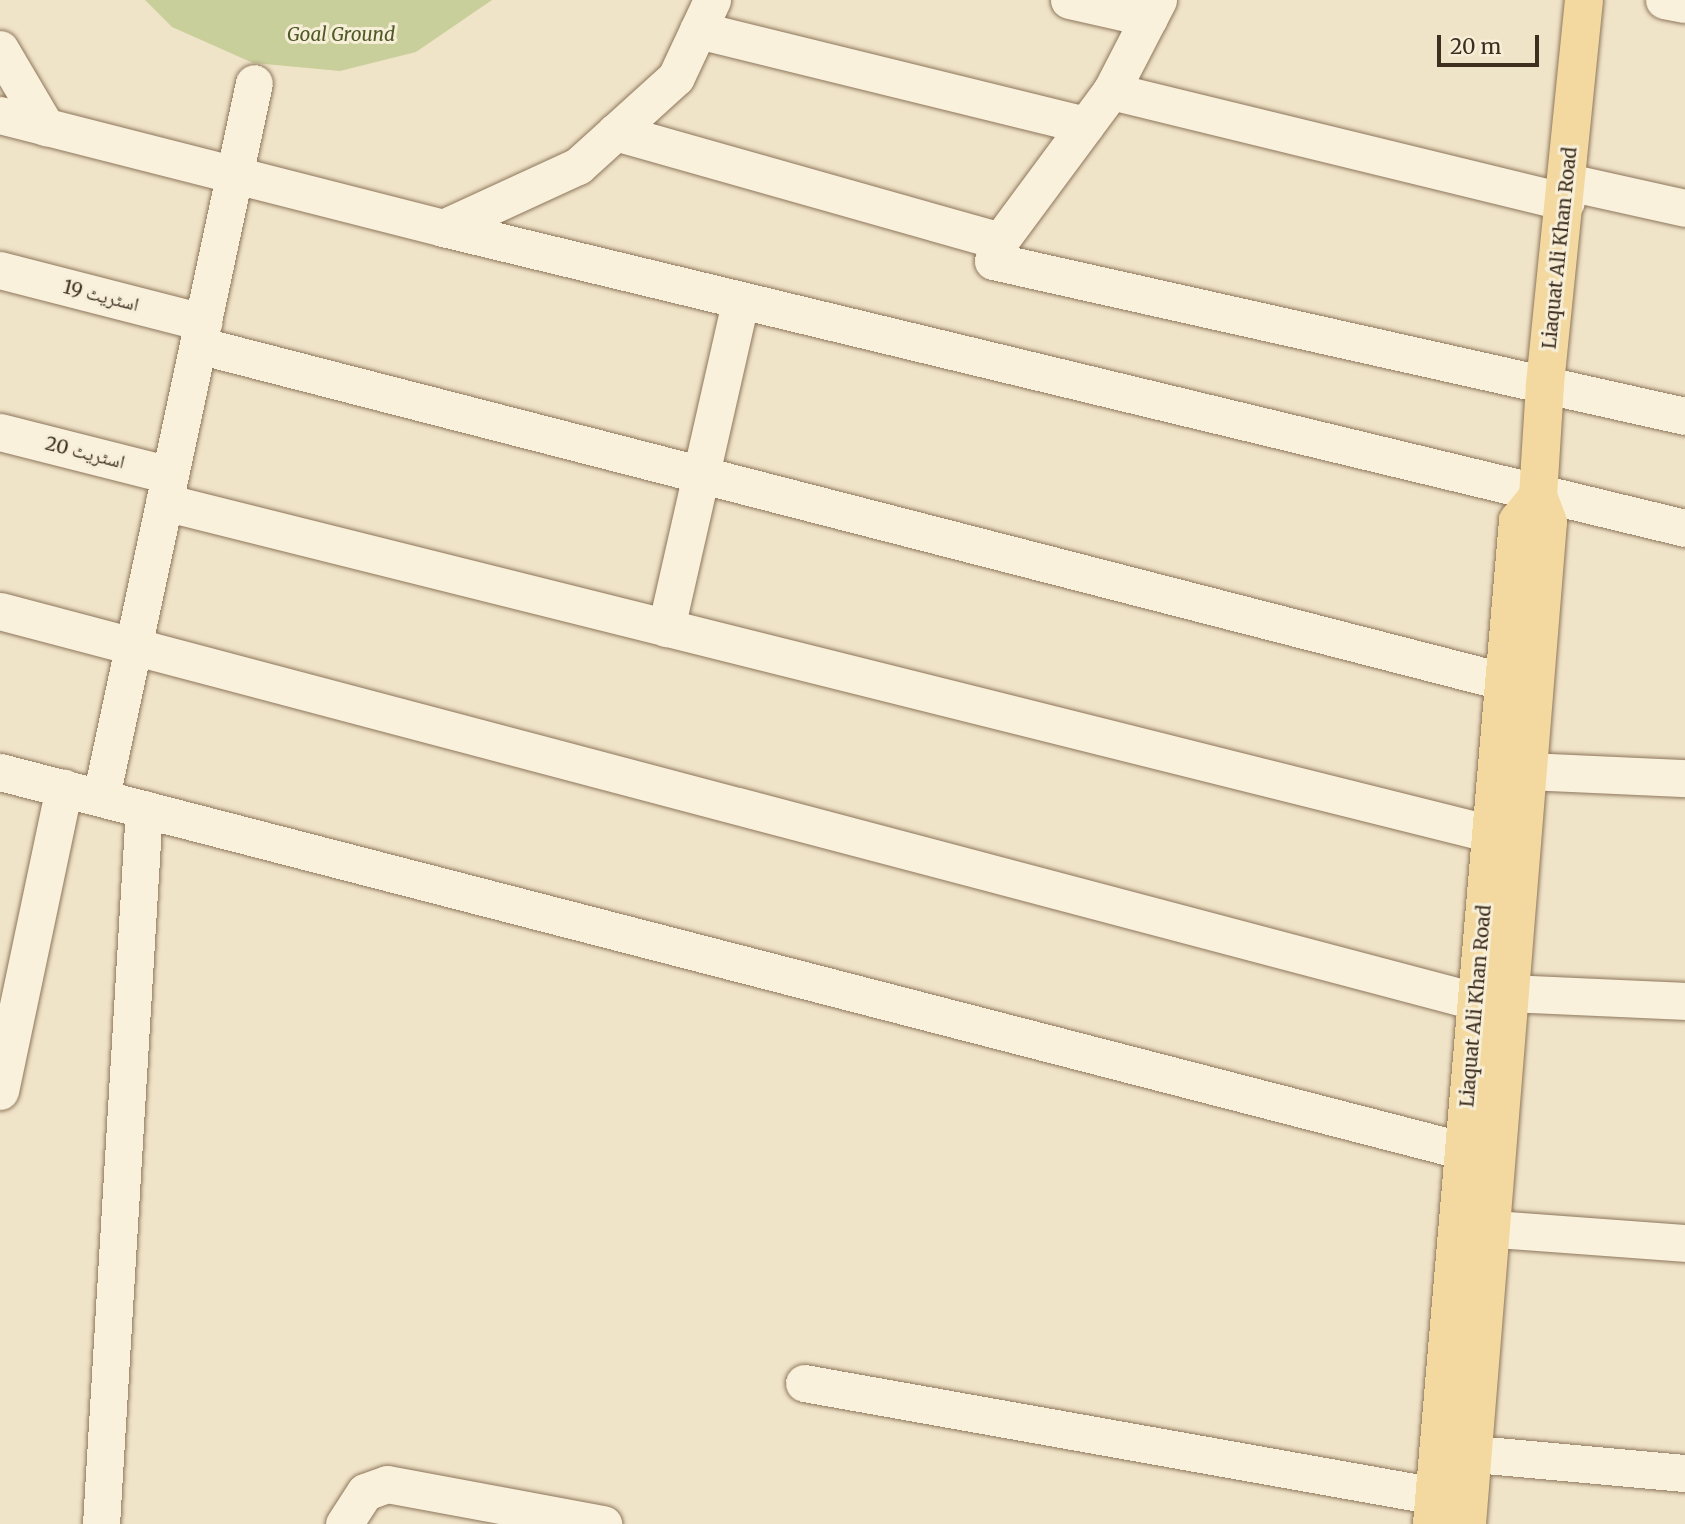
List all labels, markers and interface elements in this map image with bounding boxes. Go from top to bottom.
scale bar [1440,21,1542,65]
park label: Goal Ground [287,24,395,46]
text: 20 m [1450,33,1501,60]
street label: Liaquat Ali Khan Road [1538,146,1582,350]
street label: اسٹریٹ 19 [61,276,141,316]
street label: اسٹریٹ 20 [43,432,127,474]
street label: Liaquat Ali Khan Road [1456,904,1496,1108]

